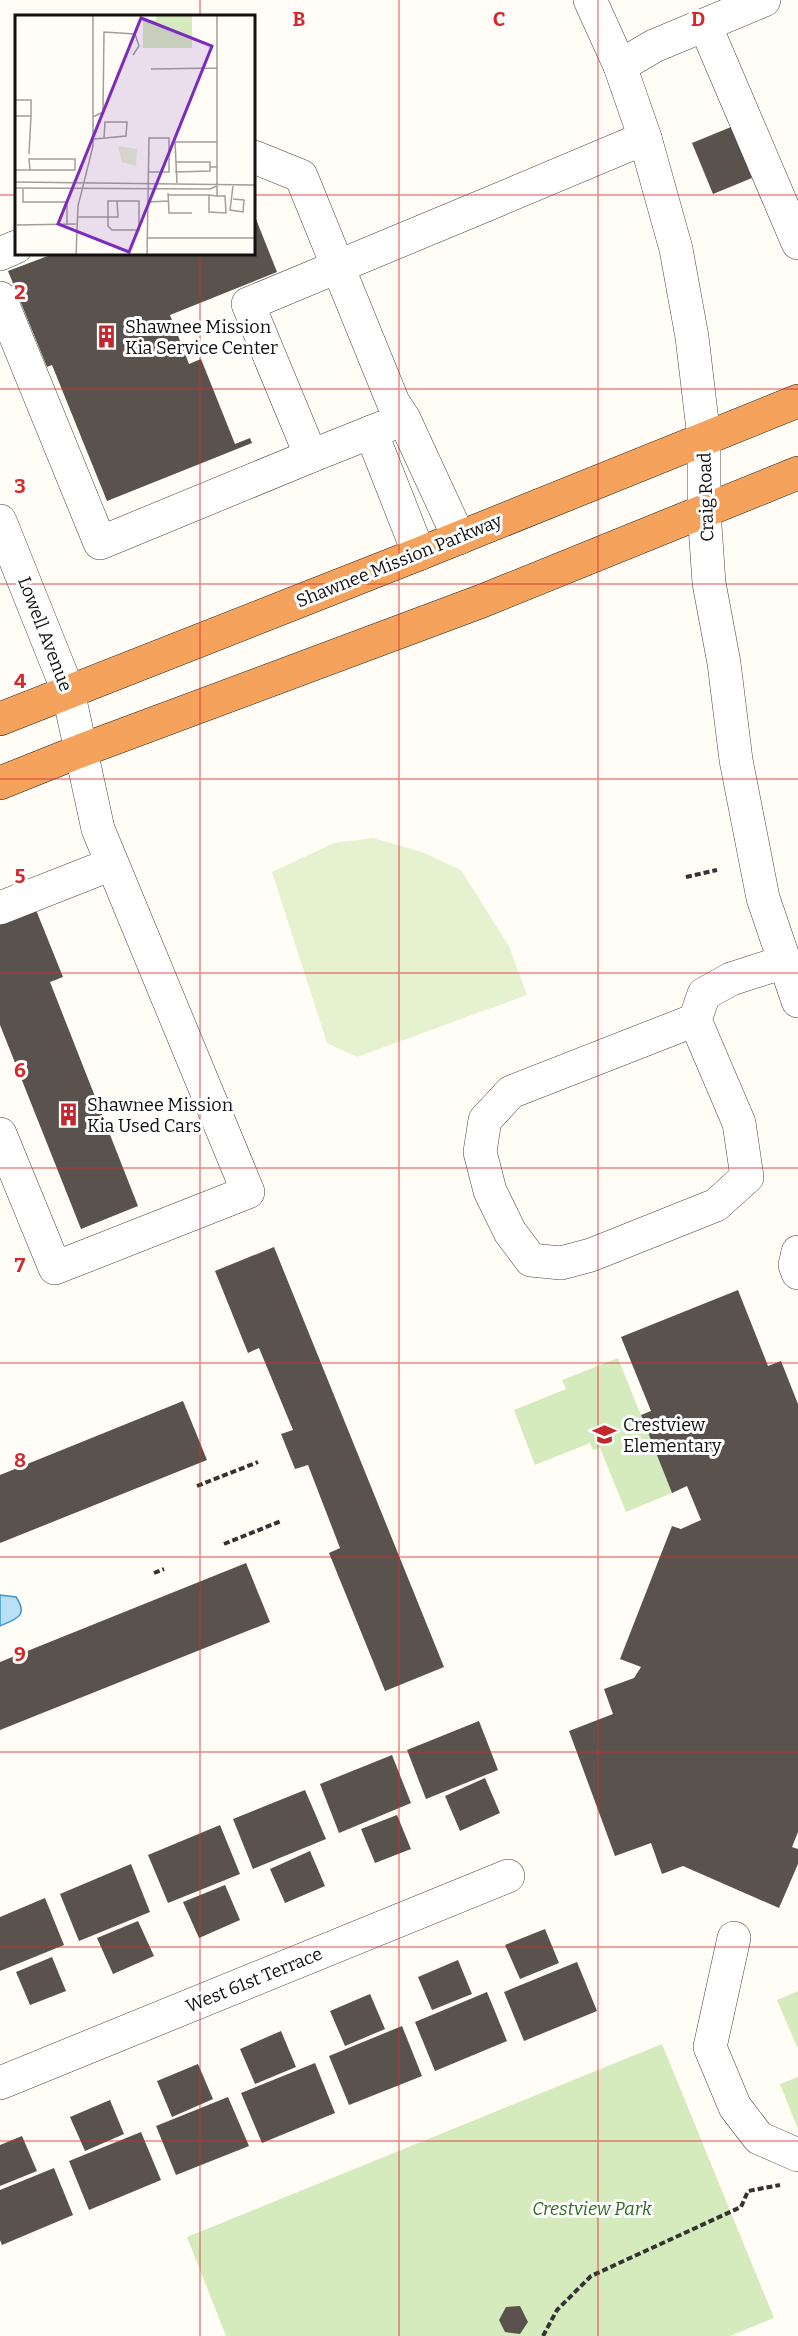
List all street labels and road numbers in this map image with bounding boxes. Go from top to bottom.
street label: Craig Road [693,451,719,542]
street label: Shawnee Mission Parkway [293,509,506,612]
street label: Lowell Avenue [13,574,77,694]
street label: West 61st Terrace [183,1943,325,2017]

